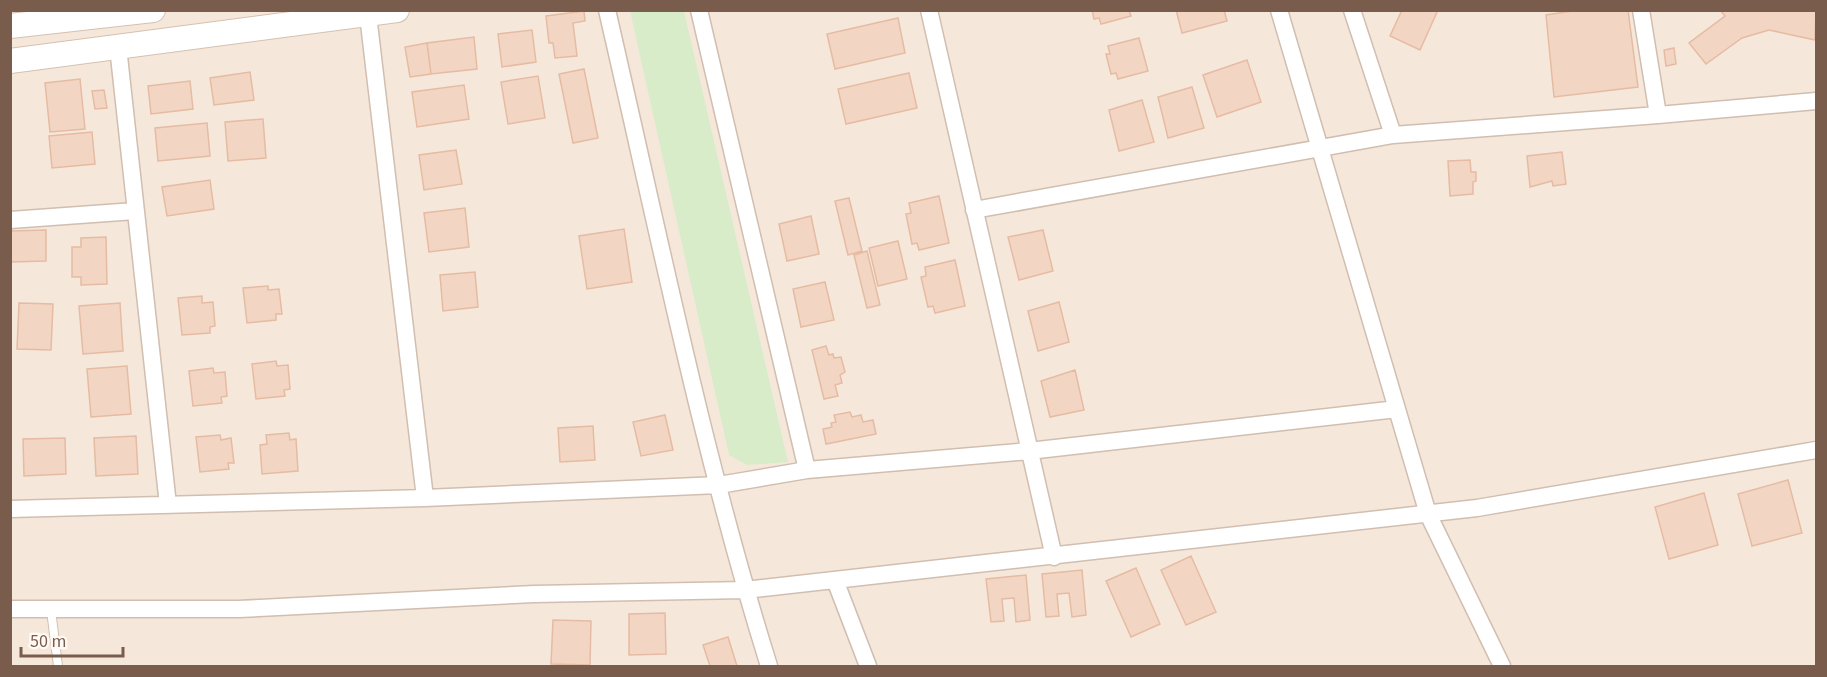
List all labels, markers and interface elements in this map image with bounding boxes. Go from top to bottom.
scale bar [21,620,123,658]
text: 50 m [30,629,66,654]

